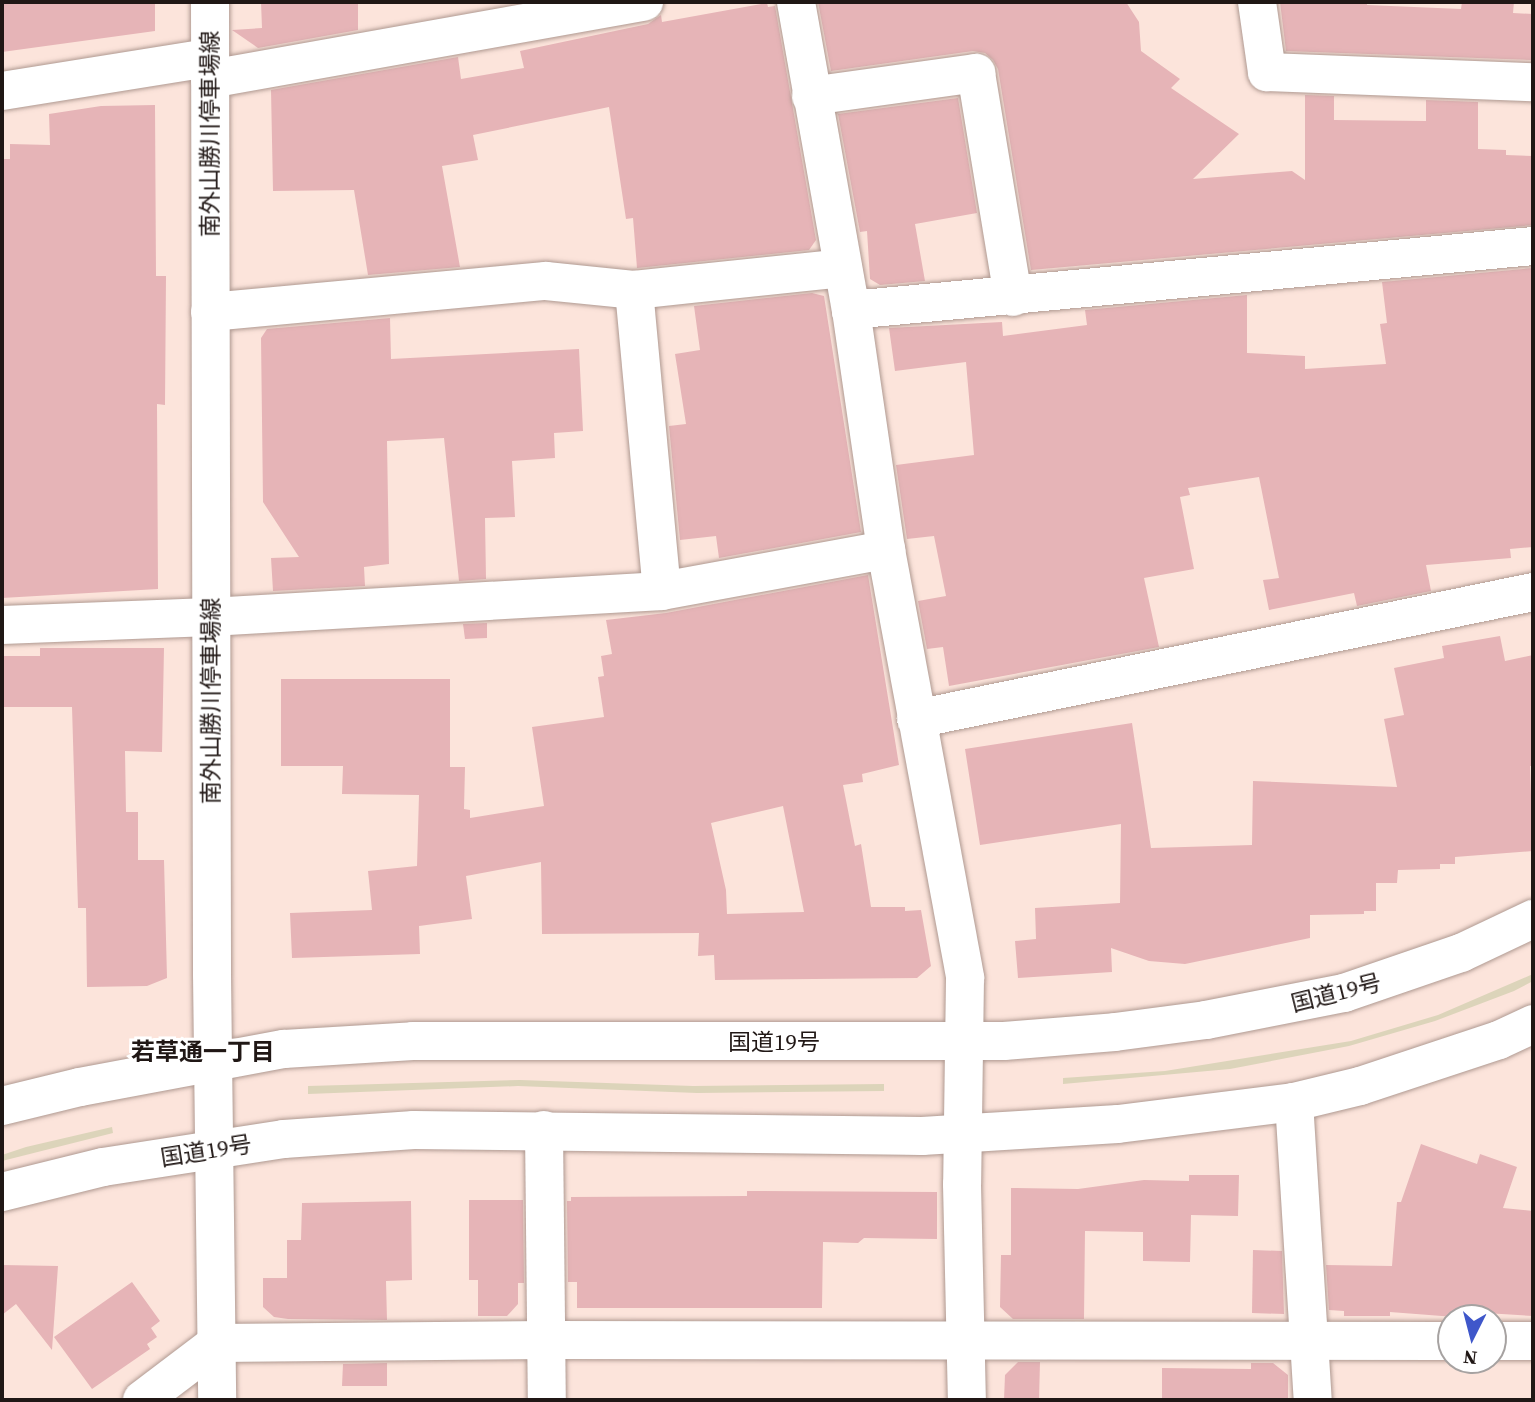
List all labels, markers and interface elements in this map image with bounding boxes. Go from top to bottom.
street label: 南外山勝川停車場線 [196,31,224,237]
street label: 南外山勝川停車場線 [197,598,225,804]
street label: 国道19号 [1288,968,1384,1018]
street label: 国道19号 [728,1028,820,1056]
district label: 若草通一丁目 [131,1038,275,1066]
street label: 国道19号 [158,1130,254,1172]
north arrow [1437,1304,1507,1374]
text: N [1462,1344,1478,1372]

